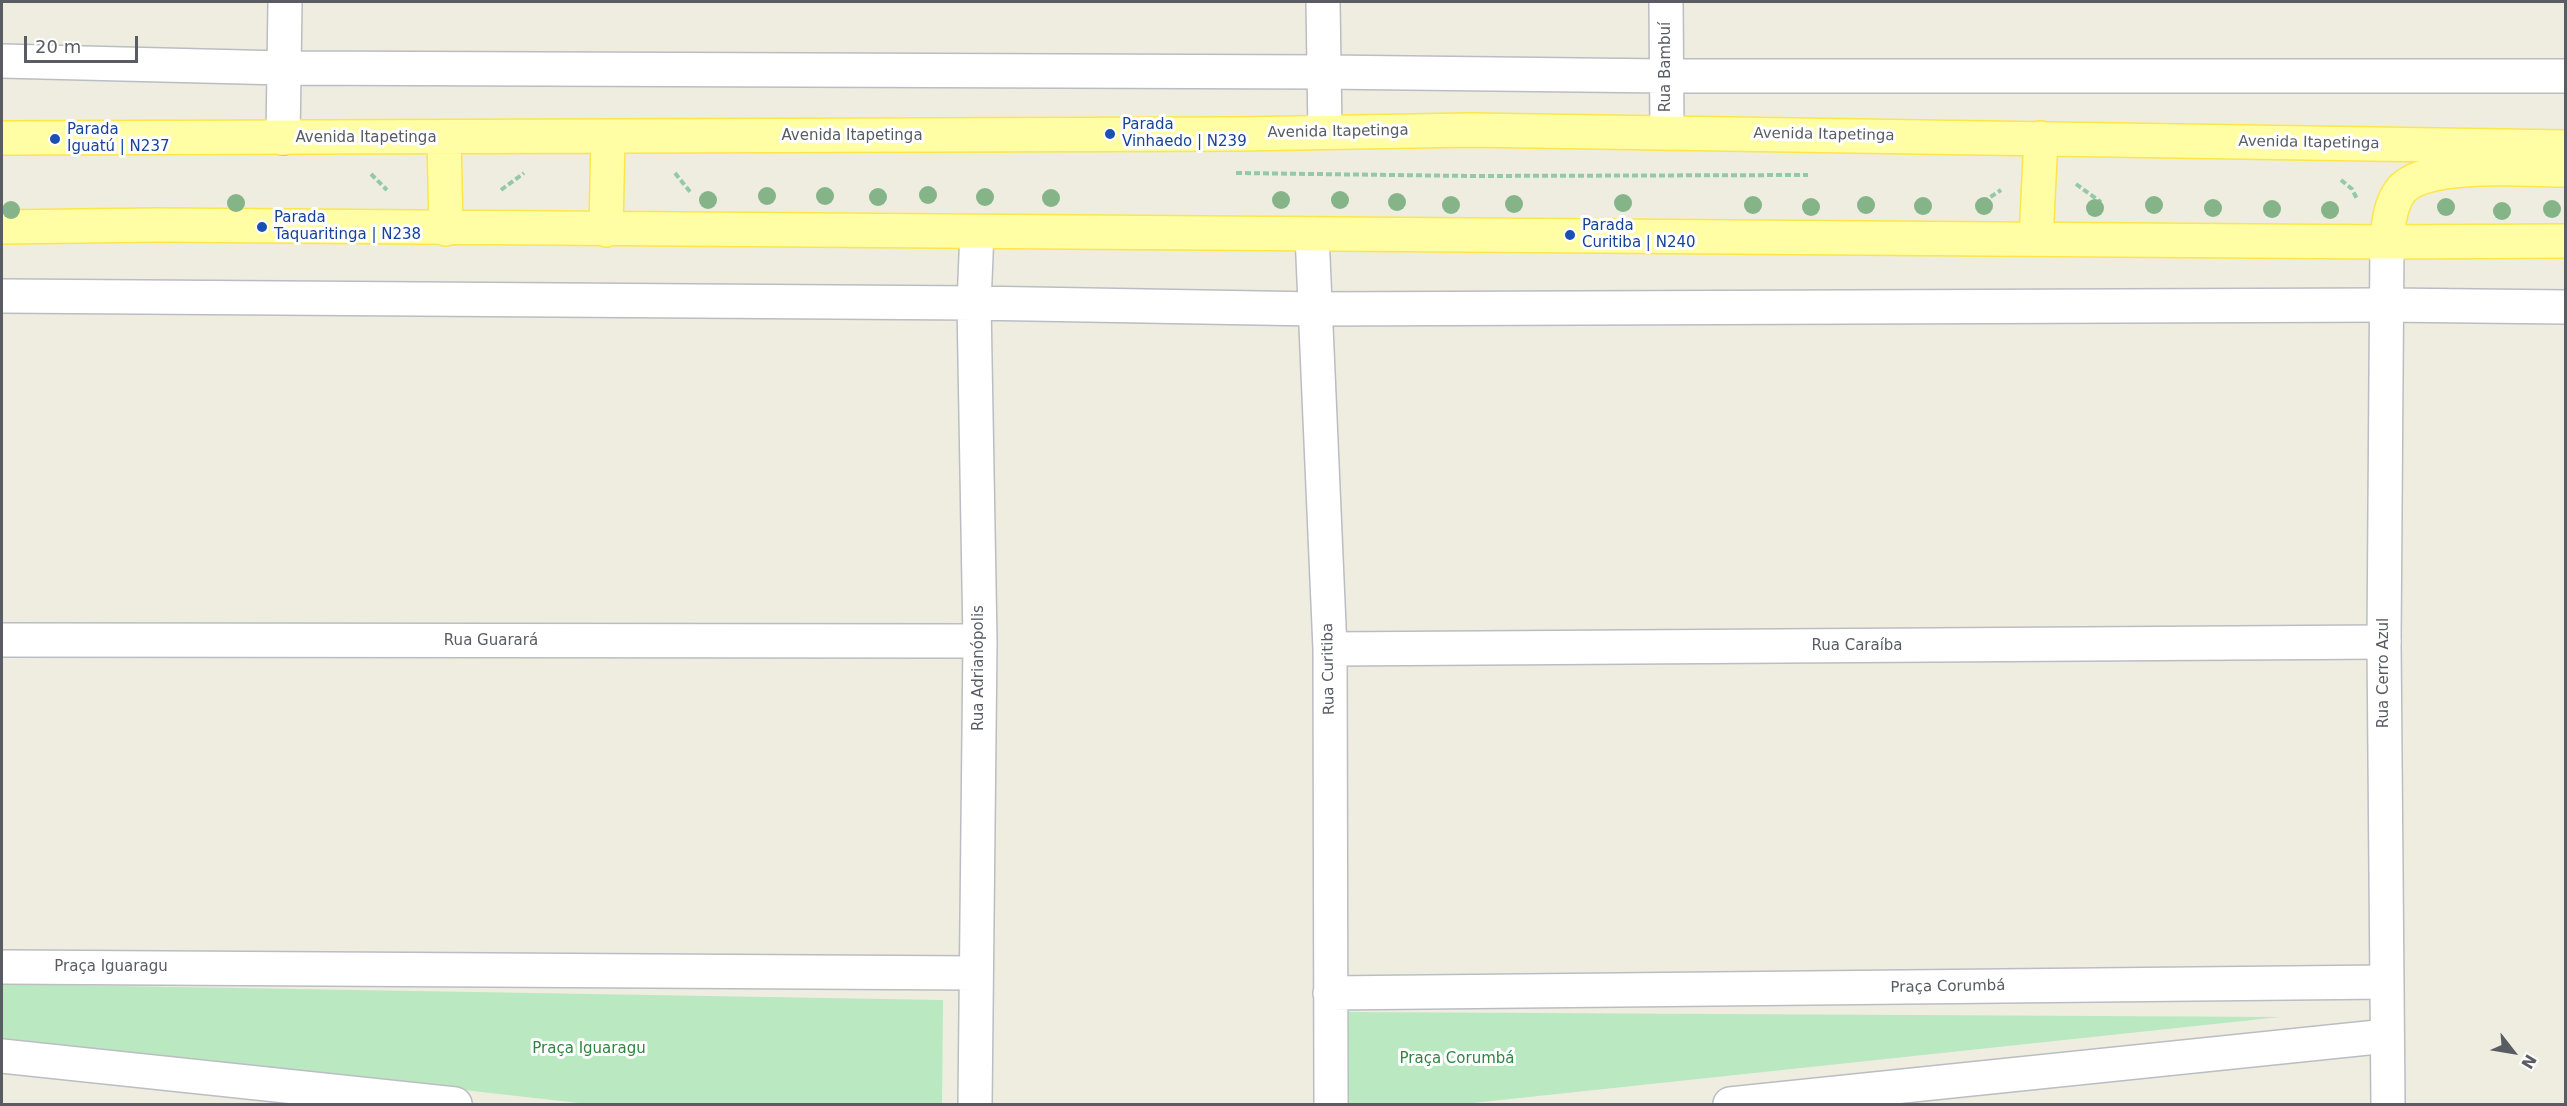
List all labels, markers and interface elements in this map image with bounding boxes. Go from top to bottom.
street label: Rua Bambuí [1657,22,1675,112]
scale bar [27,24,141,62]
text: 20 m [35,36,81,57]
place label: Parada Vinhaedo | N239 [1122,116,1247,151]
place label: Parada Iguatú | N237 [67,121,169,156]
street label: Avenida Itapetinga [1267,122,1409,142]
street label: Avenida Itapetinga [1753,125,1895,145]
street label: Avenida Itapetinga [781,127,923,145]
marker: Parada Vinhaedo | N239 [1103,127,1117,141]
street label: Avenida Itapetinga [295,129,437,147]
marker: Parada Iguatú | N237 [48,132,62,146]
street label: Avenida Itapetinga [2238,133,2380,153]
place label: Parada Taquaritinga | N238 [274,209,421,244]
place label: Parada Curitiba | N240 [1582,217,1696,252]
marker: Parada Taquaritinga | N238 [255,220,269,234]
marker: Parada Curitiba | N240 [1563,228,1577,242]
street label: Rua Adrianópolis [970,605,988,731]
street label: Rua Cerro Azul [2375,618,2393,728]
street label: Rua Curitiba [1319,623,1339,715]
street label: Rua Guarará [444,632,538,650]
street label: Rua Caraíba [1811,637,1903,655]
street label: Praça Iguaragu [54,958,168,976]
street label: Praça Corumbá [1890,977,2006,997]
north arrow [2483,1022,2543,1082]
park label: Praça Iguaragu [532,1040,646,1058]
park label: Praça Corumbá [1400,1050,1514,1068]
text: N [2517,1051,2540,1072]

